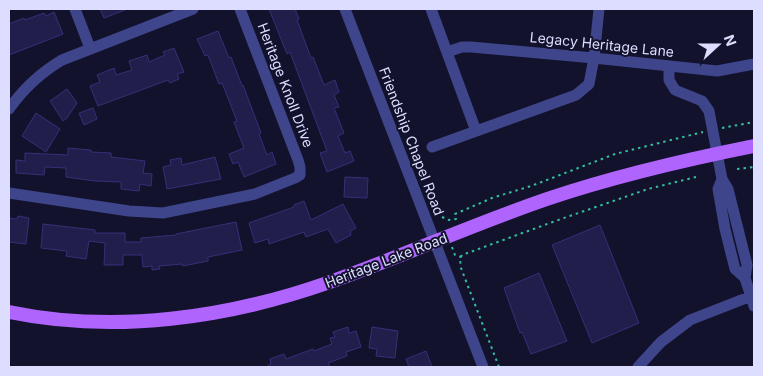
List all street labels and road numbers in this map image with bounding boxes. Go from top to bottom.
street label: Heritage Knoll Drive [254,20,318,150]
street label: Legacy Heritage Lane [529,28,675,60]
street label: Friendship Chapel Road [376,64,448,218]
street label: Heritage Lake Road [322,229,450,291]

